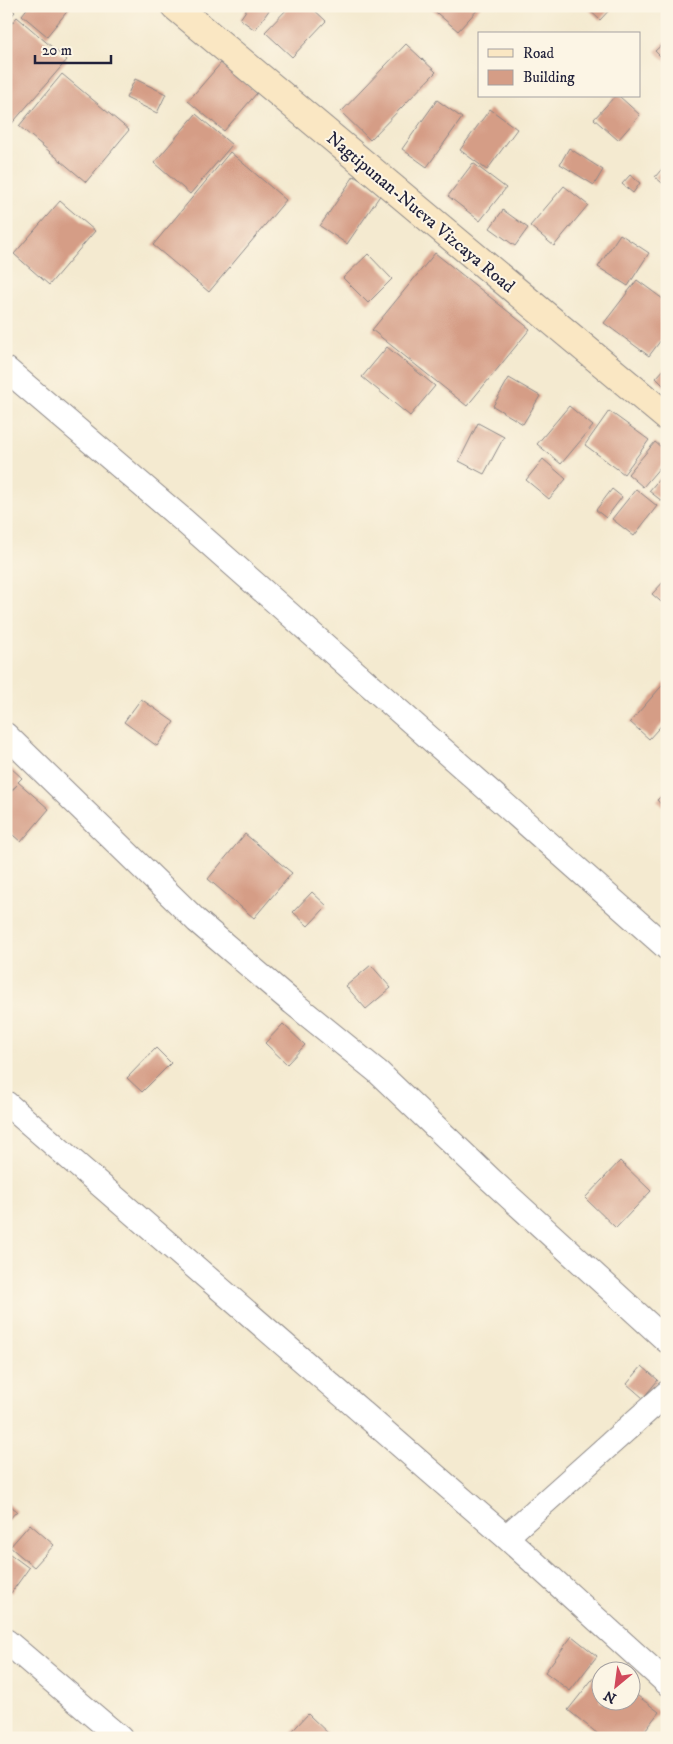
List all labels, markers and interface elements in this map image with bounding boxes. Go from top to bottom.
scale bar [35,32,111,64]
legend [478,32,640,98]
text: 20 m [42,41,72,60]
text: Road [523,44,555,63]
text: Building [523,68,575,87]
street label: Nagtipunan-Nueva Vizcaya Road [322,128,519,298]
north arrow [590,1662,640,1712]
text: N [600,1686,620,1707]

